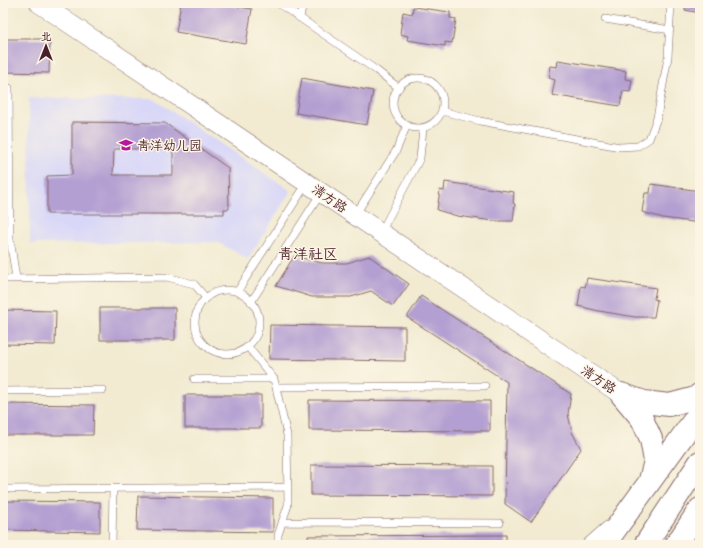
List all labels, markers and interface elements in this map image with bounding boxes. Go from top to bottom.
north arrow [26,26,66,66]
text: 北 [41,30,52,44]
school or university icon: 青洋幼儿园 [118,137,134,153]
place label: 青洋幼儿园 [137,138,202,155]
street label: 清方路 [308,181,350,217]
district label: 青洋社区 [278,245,338,265]
street label: 清方路 [577,362,619,398]

